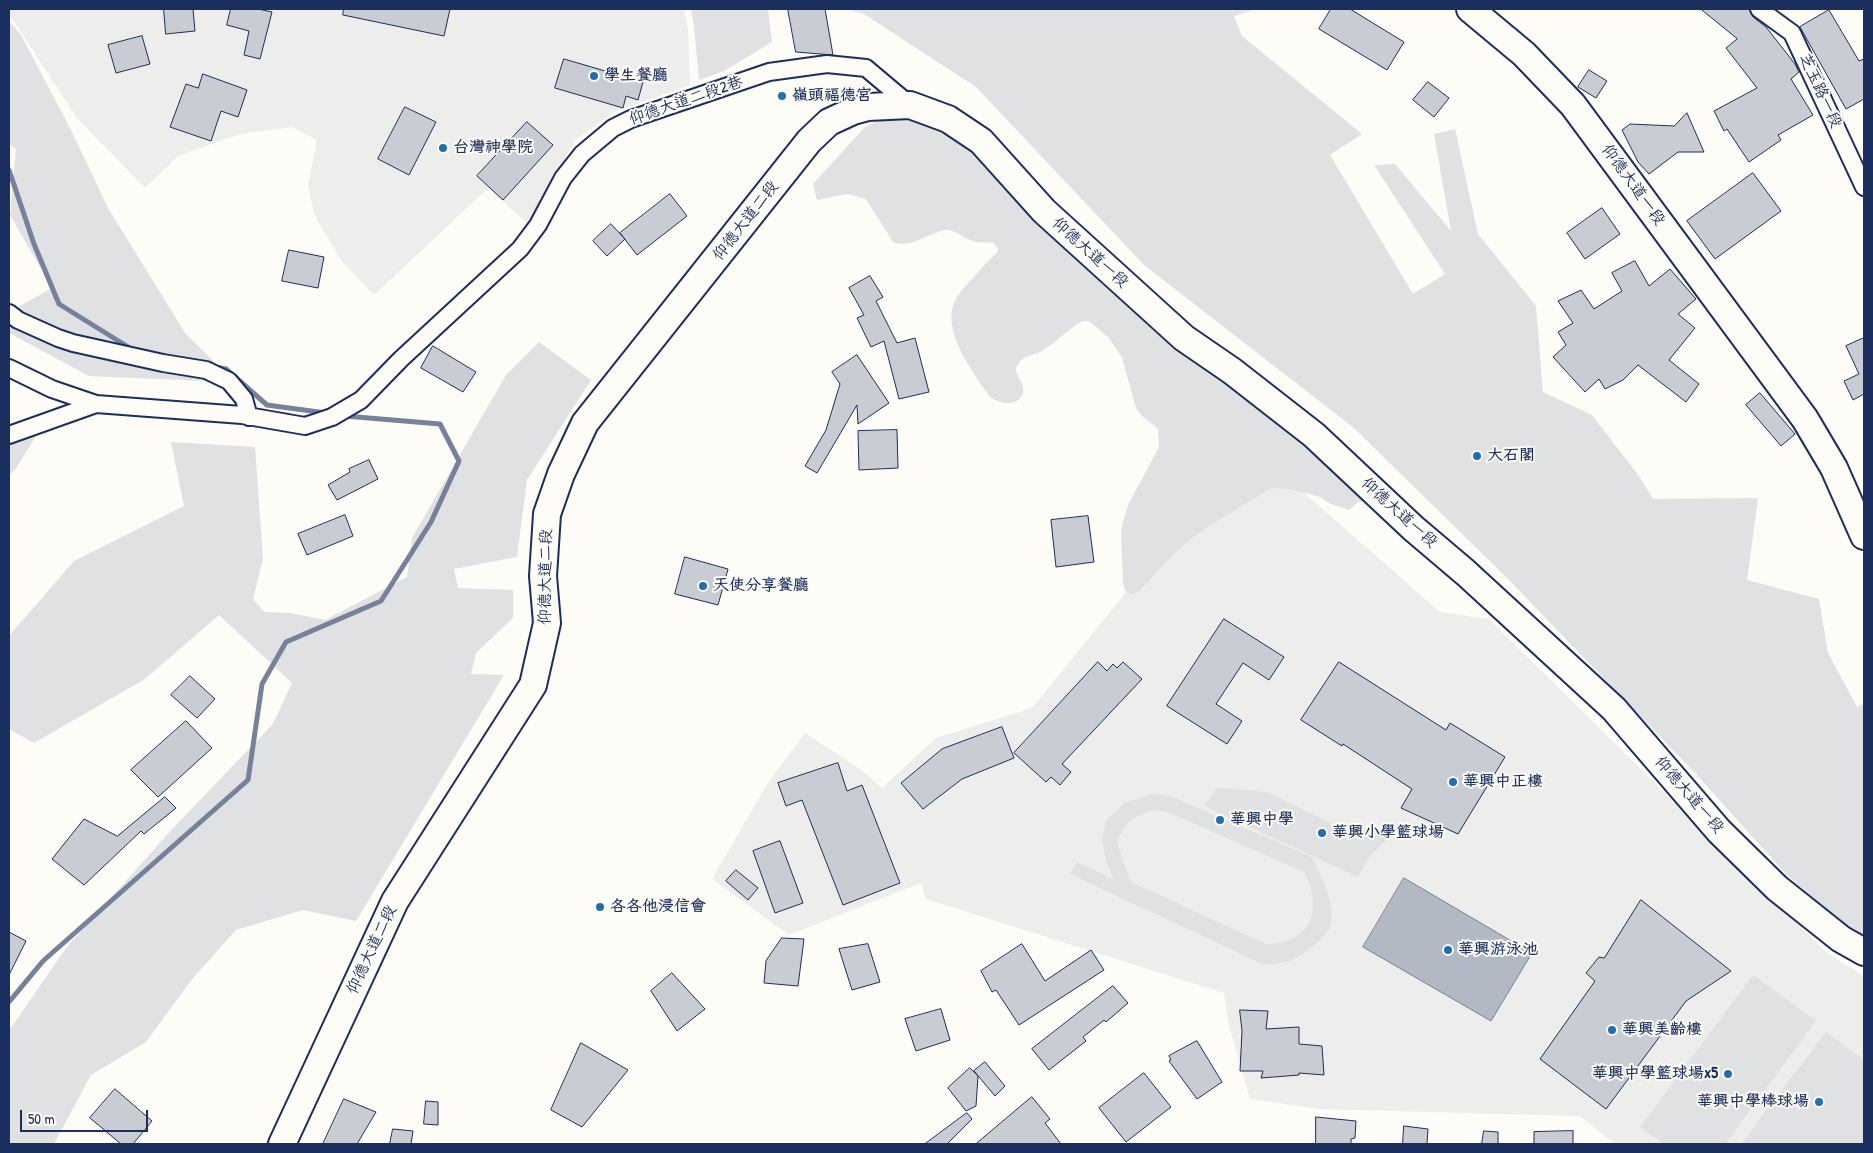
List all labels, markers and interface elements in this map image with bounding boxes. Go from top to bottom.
street label: 芝玉路一段 [1794,51,1846,131]
place label: 學生餐廳 [604,66,668,86]
marker: 學生餐廳 [588,70,600,82]
street label: 仰德大道二段2巷 [626,72,746,130]
place label: 嶺頭福德宮 [792,86,872,106]
marker: 嶺頭福德宮 [776,90,788,102]
place label: 台灣神學院 [453,138,533,158]
street label: 仰德大道一段 [1597,141,1669,229]
marker: 台灣神學院 [437,142,449,154]
street label: 仰德大道二段 [709,177,783,265]
street label: 仰德大道一段 [1048,214,1132,292]
place label: 大石閣 [1487,446,1535,466]
marker: 大石閣 [1471,450,1483,462]
street label: 仰德大道一段 [1357,474,1441,552]
street label: 仰德大道二段 [536,529,556,625]
place label: 天使分享餐廳 [713,576,809,596]
marker: 天使分享餐廳 [697,580,709,592]
street label: 仰德大道一段 [1650,752,1728,838]
place label: 華興中正樓 [1463,772,1543,792]
marker: 華興中正樓 [1447,776,1459,788]
place label: 華興中學 [1230,810,1294,830]
marker: 華興中學 [1214,814,1226,826]
place label: 華興小學籃球場 [1332,823,1444,843]
marker: 華興小學籃球場 [1316,827,1328,839]
place label: 各各他浸信會 [610,897,706,917]
marker: 各各他浸信會 [594,901,606,913]
street label: 仰德大道二段 [343,902,401,998]
place label: 華興游泳池 [1458,940,1538,960]
marker: 華興游泳池 [1442,944,1454,956]
place label: 華興美齡樓 [1622,1020,1702,1040]
marker: 華興美齡樓 [1606,1024,1618,1036]
place label: 華興中學籃球場x5 [1592,1064,1718,1084]
marker: 華興中學籃球場x5 [1722,1068,1734,1080]
place label: 華興中學棒球場 [1697,1092,1809,1112]
marker: 華興中學棒球場 [1813,1096,1825,1108]
scale bar [22,1100,150,1132]
text: 50 m [28,1108,55,1129]

